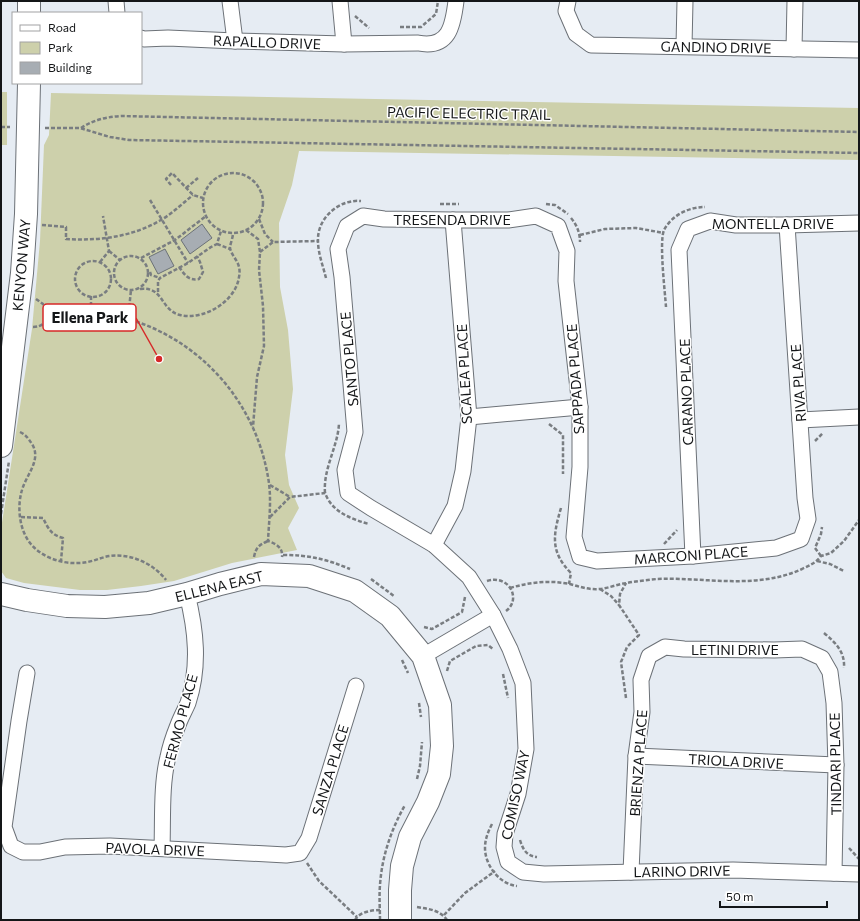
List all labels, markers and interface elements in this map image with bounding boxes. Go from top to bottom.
legend [12,12,142,84]
text: Road [48,20,76,34]
street label: RAPALLO DRIVE [213,32,321,52]
street label: GANDINO DRIVE [660,38,772,56]
text: Park [48,40,74,54]
text: Building [48,60,92,74]
street label: PACIFIC ELECTRIC TRAIL [387,103,551,123]
street label: TRESENDA DRIVE [393,211,511,228]
street label: MONTELLA DRIVE [712,215,834,232]
street label: KENYON WAY [9,218,33,312]
callout: Ellena Park [43,304,136,331]
text: Ellena Park [52,308,129,326]
street label: SANTO PLACE [336,311,362,407]
street label: SAPPADA PLACE [563,323,587,435]
street label: SCALEA PLACE [453,324,475,424]
street label: CARANO PLACE [676,338,696,446]
street label: RIVA PLACE [787,343,809,423]
street label: MARCONI PLACE [633,543,749,567]
street label: ELLENA EAST [173,567,265,605]
street label: LETINI DRIVE [691,641,779,658]
street label: FERMO PLACE [159,672,201,770]
street label: BRIENZA PLACE [626,709,650,817]
street label: TINDARI PLACE [826,712,844,816]
street label: SANZA PLACE [308,723,352,817]
street label: COMISO WAY [497,749,533,841]
street label: TRIOLA DRIVE [688,750,784,772]
street label: PAVOLA DRIVE [105,839,205,859]
street label: LARINO DRIVE [633,862,731,880]
scale bar [720,883,827,909]
text: 50 m [726,889,754,903]

